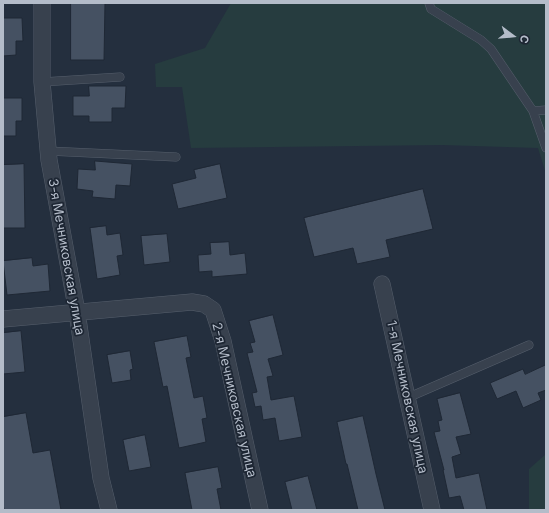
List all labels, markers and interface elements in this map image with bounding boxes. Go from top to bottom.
north arrow [493,16,533,56]
text: С [517,33,532,45]
street label: 3-я Мечниковская улица [45,178,87,336]
street label: 1-я Мечниковская улица [383,319,431,475]
street label: 2-я Мечниковская улица [209,321,259,479]

